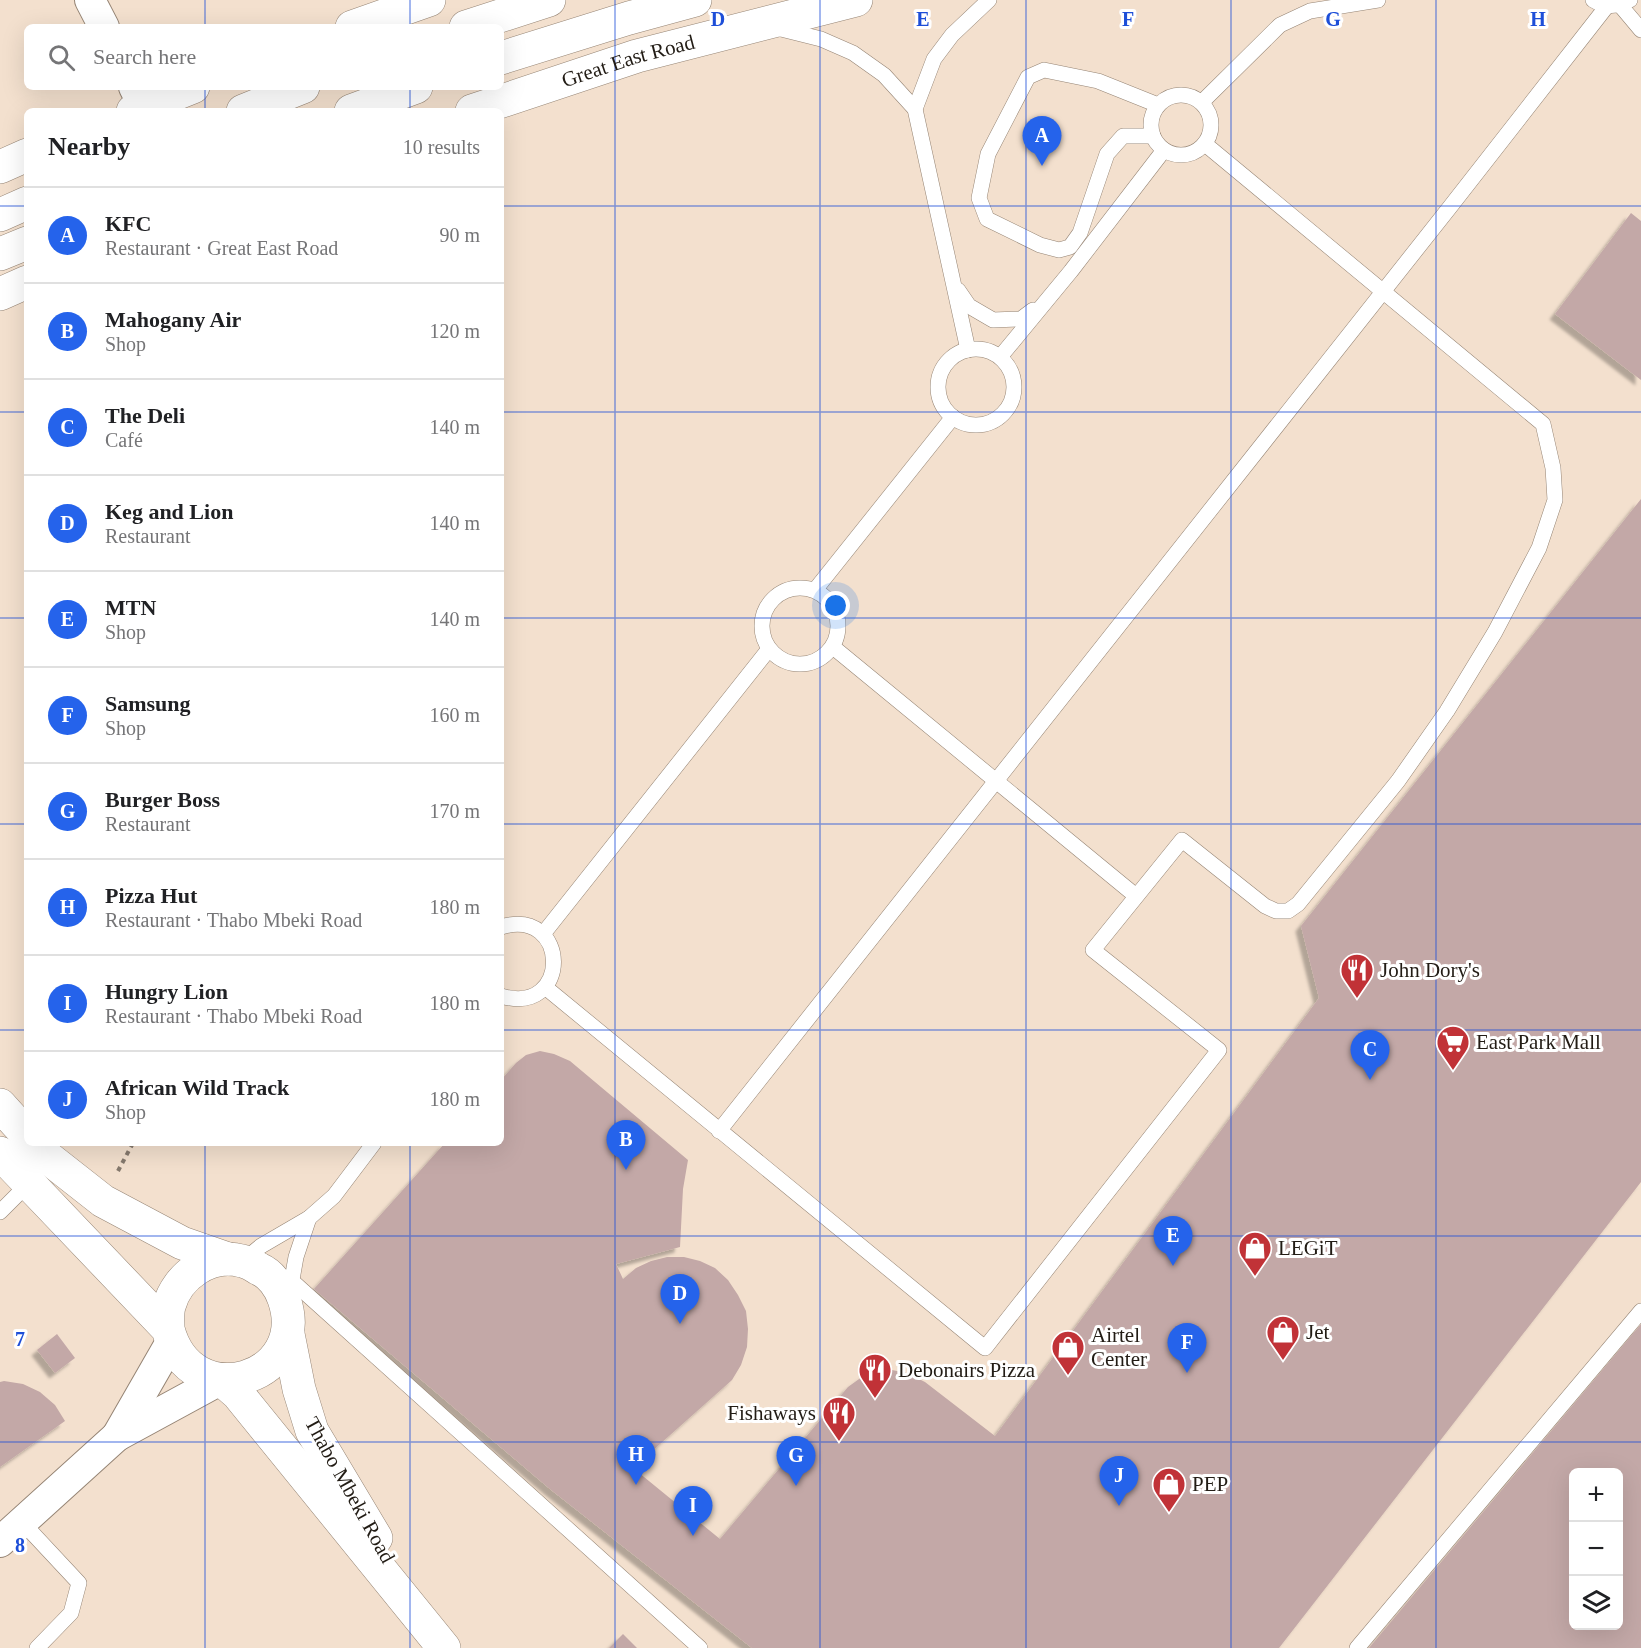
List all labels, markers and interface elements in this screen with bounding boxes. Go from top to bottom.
text: D [711,8,725,30]
text: E [916,8,930,30]
text: F [1122,8,1134,30]
text: G [1325,8,1341,30]
text: H [1530,8,1546,30]
search box [24,24,504,90]
street label: Great East Road [558,30,698,92]
icon: search [45,41,78,74]
text: Search here [93,44,196,69]
pin: A [1022,116,1062,166]
text: Nearby [48,132,130,161]
text: 10 results [403,136,480,158]
text: KFC [105,211,151,236]
text: A [60,224,75,246]
text: 90 m [439,224,480,246]
text: Restaurant · Great East Road [105,237,338,259]
text: Mahogany Air [105,307,241,332]
text: B [61,320,74,342]
text: 120 m [429,320,480,342]
text: Shop [105,333,146,355]
text: The Deli [105,403,185,428]
text: C [60,416,75,438]
text: 140 m [429,416,480,438]
text: Café [105,429,143,451]
text: Keg and Lion [105,499,233,524]
text: D [60,512,75,534]
text: 140 m [429,512,480,534]
text: Restaurant [105,525,191,547]
your location [821,591,850,620]
text: MTN [105,595,156,620]
text: E [61,608,74,630]
text: 140 m [429,608,480,630]
text: Shop [105,621,146,643]
text: Samsung [105,691,191,716]
text: F [61,704,74,726]
text: 160 m [429,704,480,726]
text: Shop [105,717,146,739]
text: Burger Boss [105,787,220,812]
text: G [60,800,75,822]
text: 170 m [429,800,480,822]
text: Restaurant [105,813,191,835]
text: Pizza Hut [105,883,197,908]
text: H [60,896,75,918]
text: 180 m [429,896,480,918]
text: Restaurant · Thabo Mbeki Road [105,909,362,931]
restaurant icon: John Dory's [1339,952,1375,999]
place label: John Dory's [1380,958,1480,982]
text: Hungry Lion [105,979,228,1004]
text: I [64,992,71,1014]
text: 180 m [429,992,480,1014]
text: Restaurant · Thabo Mbeki Road [105,1005,362,1027]
supermarket icon: East Park Mall [1435,1024,1471,1071]
pin: C [1350,1030,1390,1080]
place label: East Park Mall [1476,1030,1601,1054]
text: African Wild Track [105,1075,289,1100]
text: J [63,1088,73,1110]
text: 180 m [429,1088,480,1110]
text: Shop [105,1101,146,1123]
pin: B [606,1120,646,1170]
pin: E [1154,1216,1192,1266]
shop icon: LEGiT [1237,1230,1273,1277]
place label: LEGiT [1278,1236,1338,1260]
pin: D [660,1274,700,1324]
shop icon: Jet [1265,1314,1301,1361]
place label: Jet [1306,1320,1329,1344]
place label: Airtel Center [1091,1323,1147,1371]
pin: F [1168,1324,1206,1373]
text: 7 [15,1328,25,1350]
shop icon: Airtel Center [1050,1329,1086,1376]
restaurant icon: Debonairs Pizza [857,1352,893,1399]
place label: Debonairs Pizza [898,1358,1036,1382]
restaurant icon: Fishaways [821,1395,857,1442]
place label: Fishaways [727,1401,816,1425]
street label: Thabo Mbeki Road [300,1413,400,1568]
pin: H [616,1436,656,1485]
pin: G [776,1436,816,1486]
pin: J [1100,1456,1138,1506]
shop icon: PEP [1151,1466,1187,1513]
map controls [1569,1468,1623,1630]
button: + [1569,1468,1623,1522]
place label: PEP [1192,1472,1228,1496]
pin: I [674,1486,712,1536]
button: − [1569,1522,1623,1576]
text: 8 [15,1534,25,1556]
button: layers [1569,1576,1623,1630]

